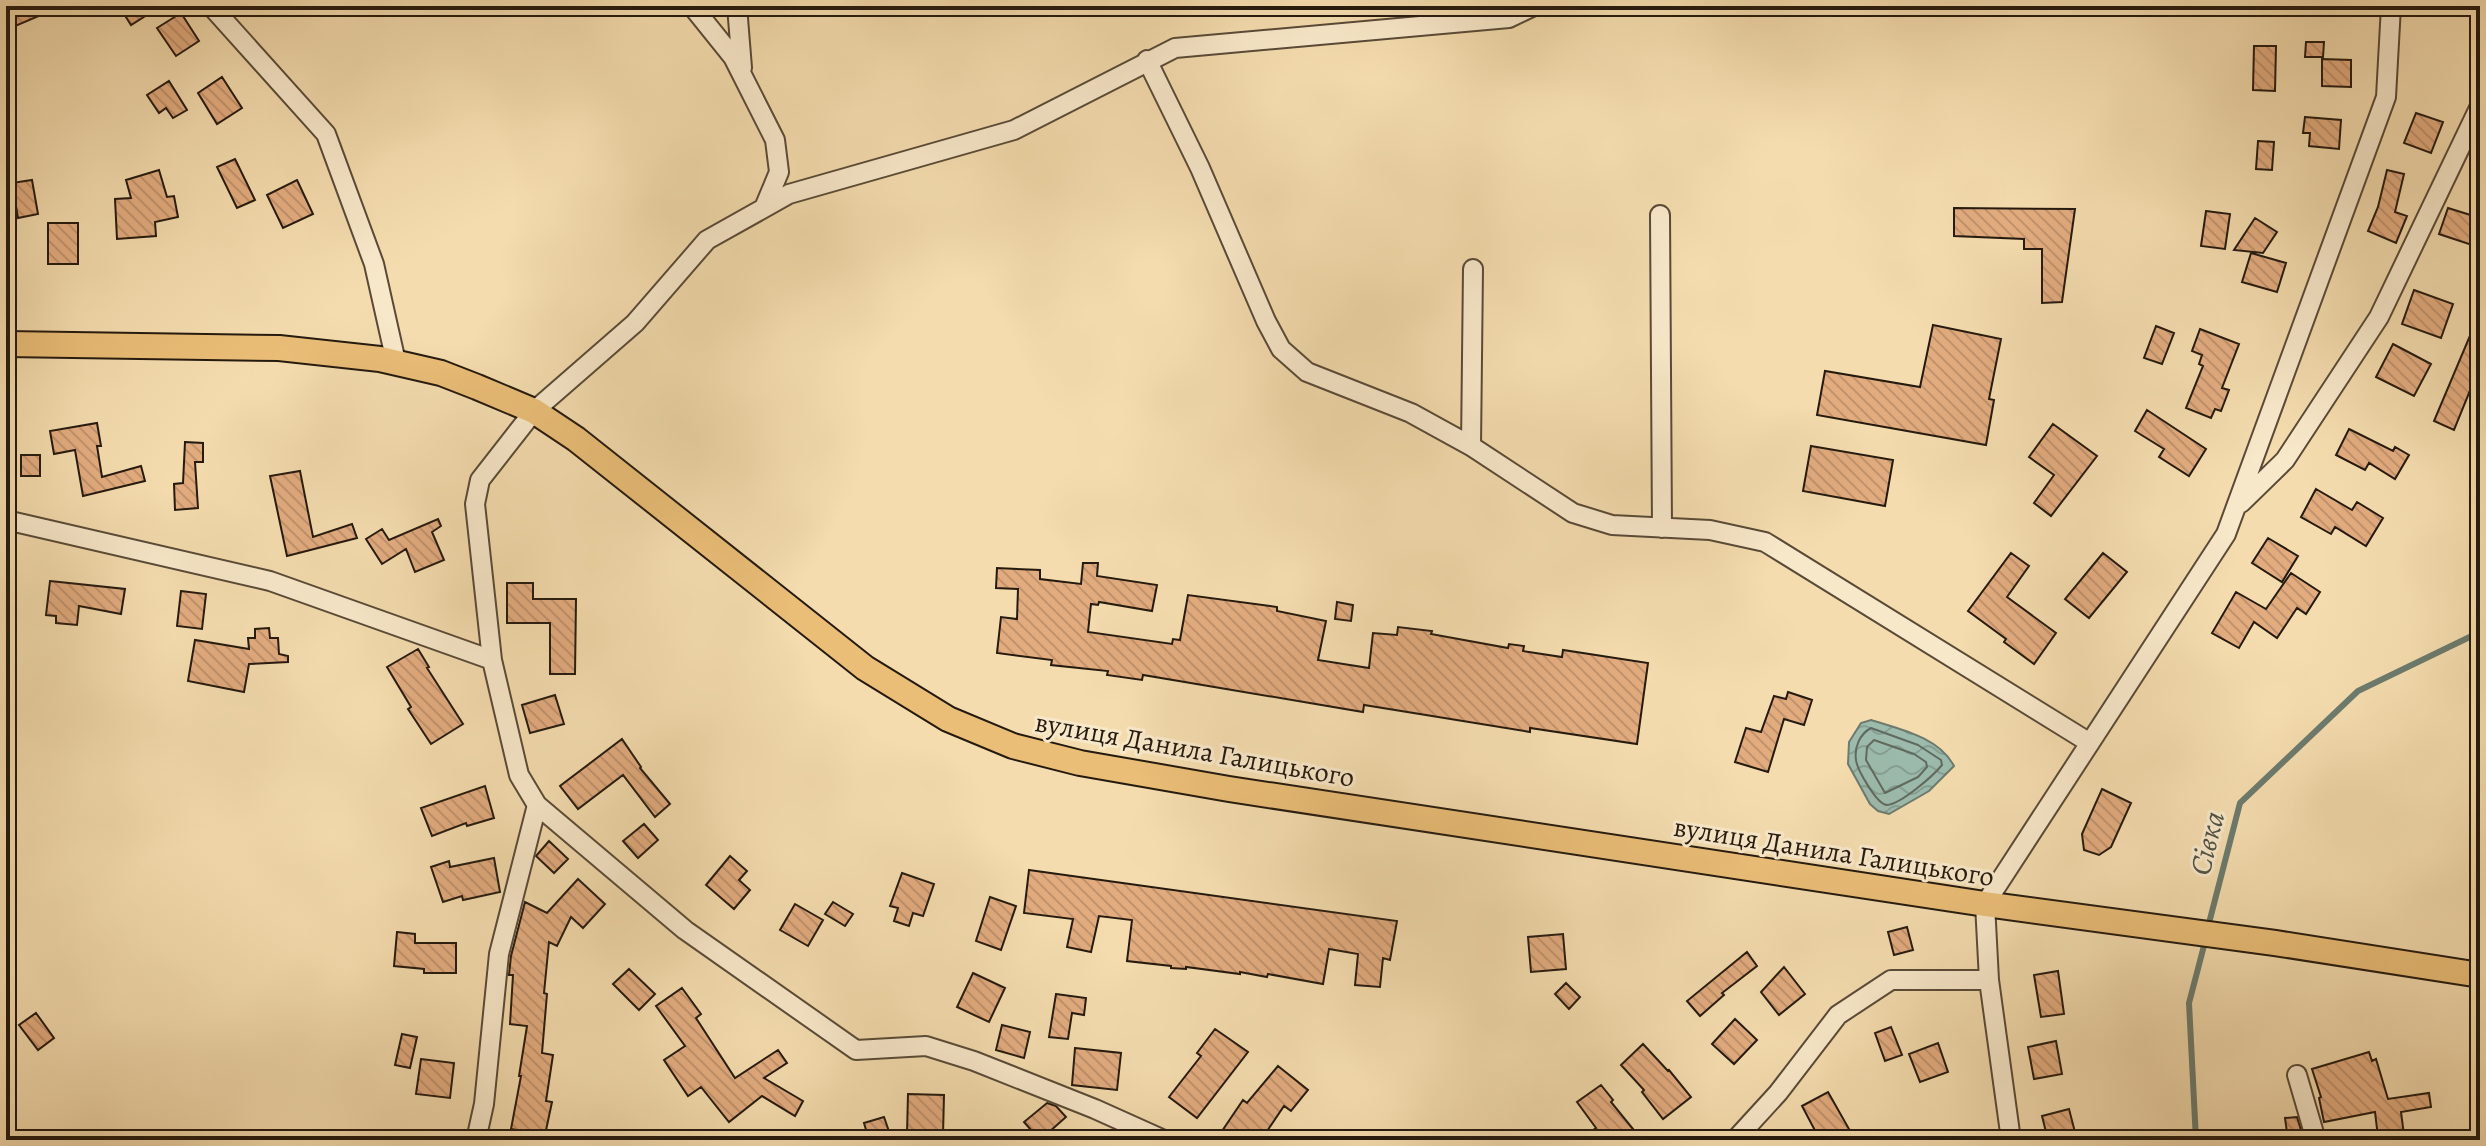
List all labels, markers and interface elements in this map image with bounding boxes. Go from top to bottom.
street label: вулиця Данила Галицького [1032,703,1358,797]
water label: Сівка [2180,807,2234,879]
street label: вулиця Данила Галицького [1671,808,1997,896]

